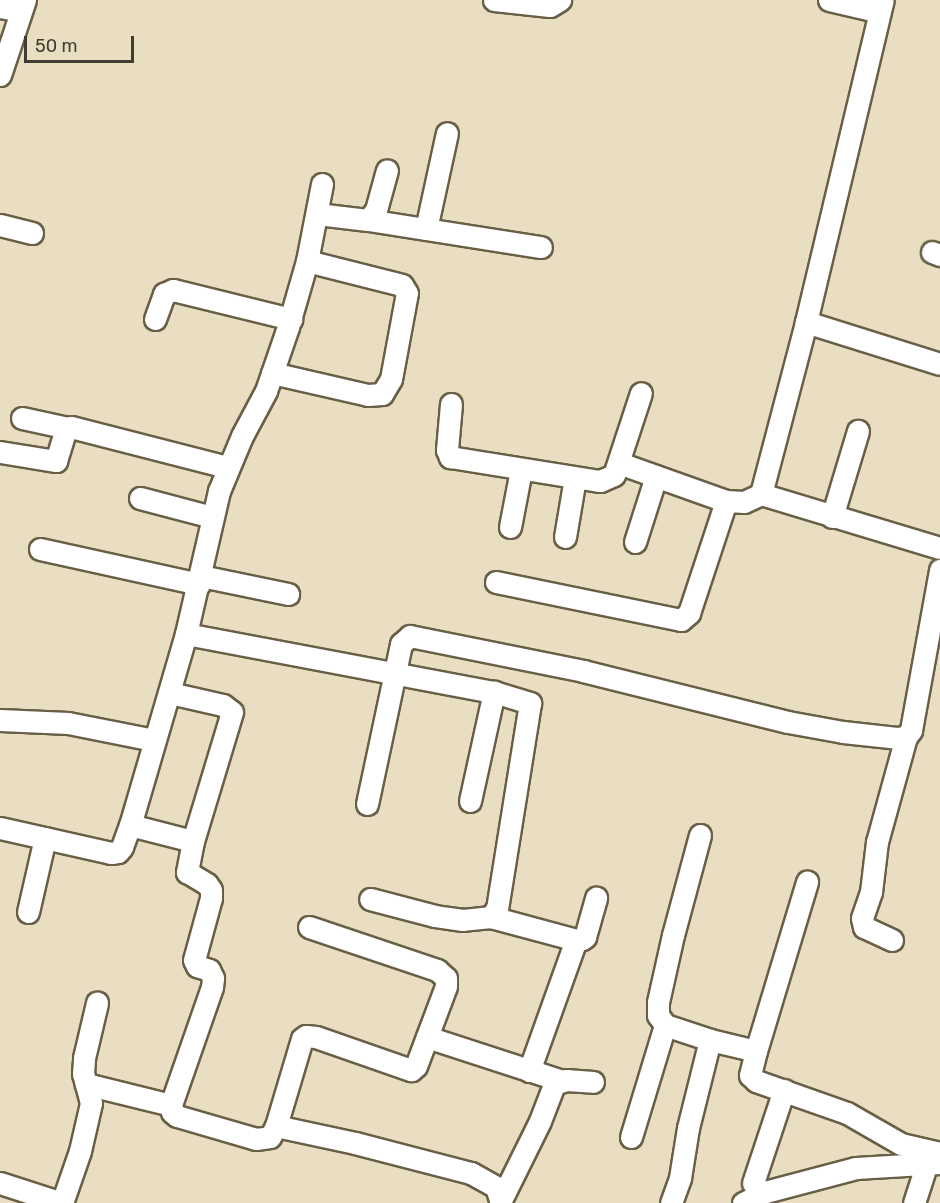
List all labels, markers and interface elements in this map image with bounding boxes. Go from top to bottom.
scale bar [27,24,136,62]
text: 50 m [35,35,78,57]

